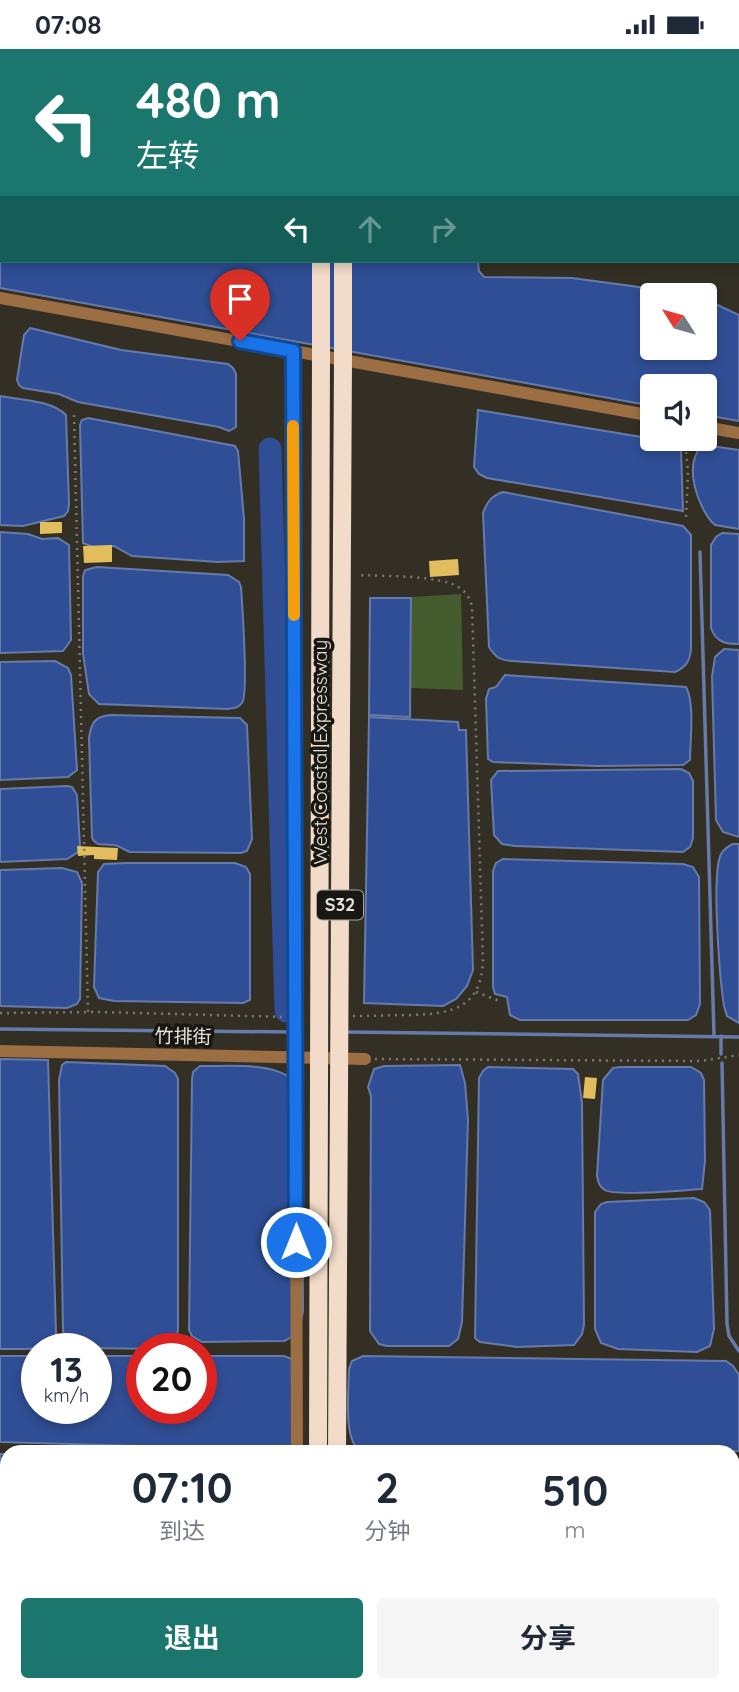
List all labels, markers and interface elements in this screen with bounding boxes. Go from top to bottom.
text: 07:08 [35,8,102,41]
text: 480 m [136,69,281,130]
icon: left [21,77,112,168]
text: 左转 [136,135,200,175]
icon: left [278,210,316,248]
icon: ahead [351,210,389,248]
icon: right [424,210,462,248]
pin [210,269,270,341]
icon: arrive [221,280,259,318]
north arrow [640,283,718,361]
map controls [640,283,717,451]
button: sound [640,374,717,451]
street label: West Coastal Expressway [308,640,332,864]
road number: S32 [317,891,363,919]
street label: 竹排街 [154,1024,212,1048]
position arrow [259,1205,333,1279]
speed limit sign: 20 [126,1333,217,1424]
text: 13 [50,1347,83,1391]
text: km/h [44,1384,89,1407]
text: 07:10 [132,1461,232,1514]
text: 2 [375,1461,399,1514]
text: 510 [542,1464,608,1517]
text: m [565,1515,586,1544]
text: 到达 [159,1516,205,1545]
text: 分钟 [364,1516,410,1545]
button: 退出 [21,1598,363,1678]
button: 分享 [377,1598,719,1678]

